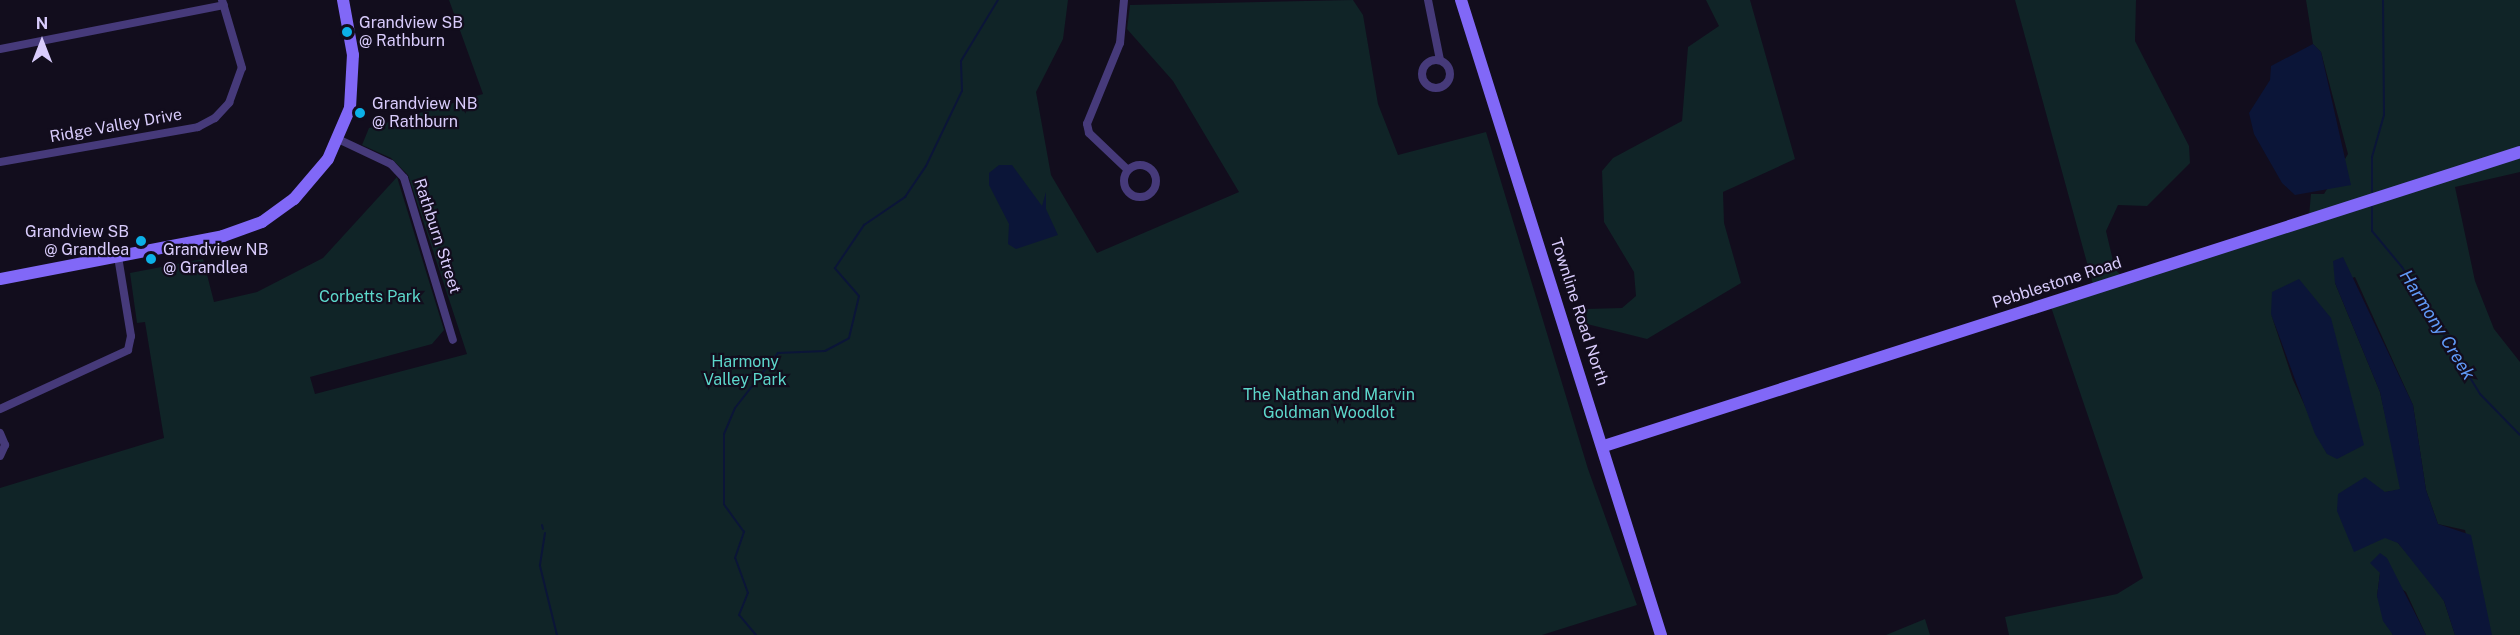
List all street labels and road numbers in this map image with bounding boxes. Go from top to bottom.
street label: Ridge Valley Drive [48,105,184,147]
street label: Rathburn Street [409,176,465,296]
street label: Townline Road North [1546,236,1612,388]
street label: Pebblestone Road [1990,253,2124,313]

